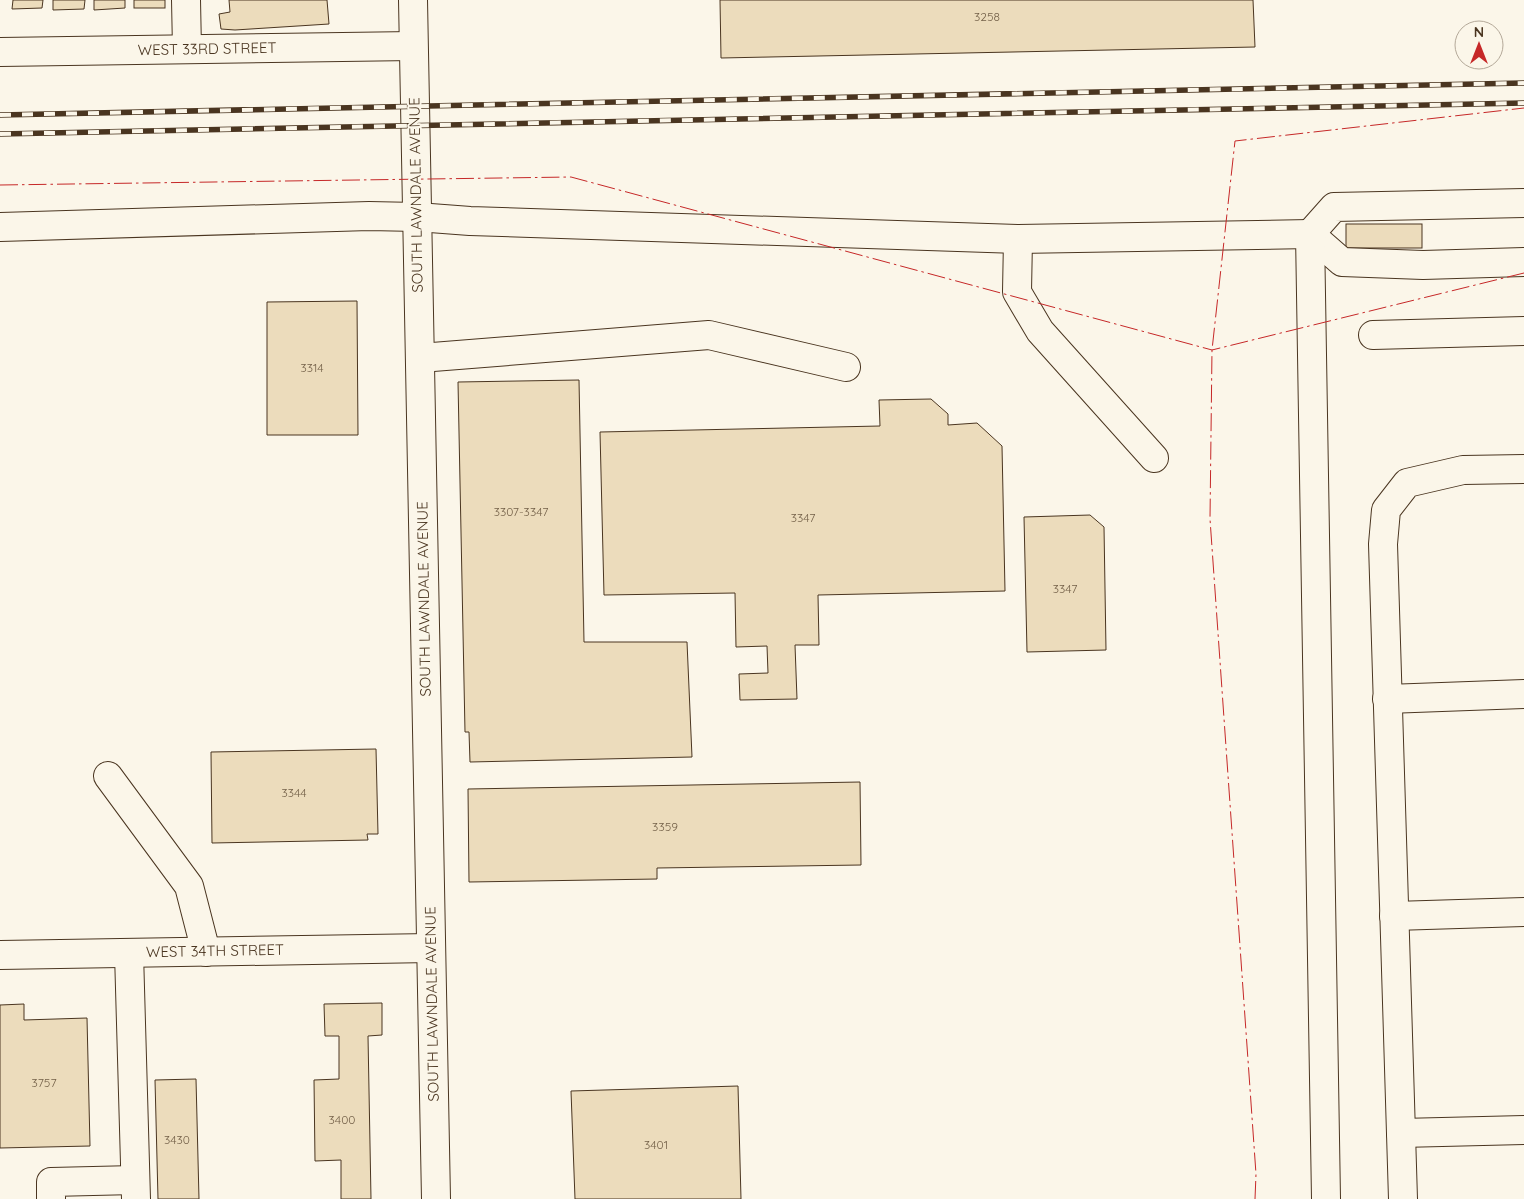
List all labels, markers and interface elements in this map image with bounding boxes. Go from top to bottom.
house number: 3258 [974,9,1000,24]
north arrow [1454,20,1504,70]
text: N [1474,23,1484,41]
street label: WEST 33RD STREET [137,38,277,59]
street label: SOUTH LAWNDALE AVENUE [404,97,427,293]
house number: 3314 [300,360,324,375]
street label: SOUTH LAWNDALE AVENUE [412,501,435,697]
house number: 3307-3347 [494,504,548,519]
house number: 3347 [791,510,815,525]
house number: 3347 [1053,581,1077,596]
house number: 3344 [281,785,307,800]
house number: 3359 [652,819,678,834]
street label: SOUTH LAWNDALE AVENUE [420,906,443,1102]
street label: WEST 34TH STREET [146,940,284,961]
house number: 3757 [31,1075,57,1090]
house number: 3400 [329,1112,355,1127]
house number: 3430 [164,1132,190,1147]
house number: 3401 [644,1137,668,1152]

